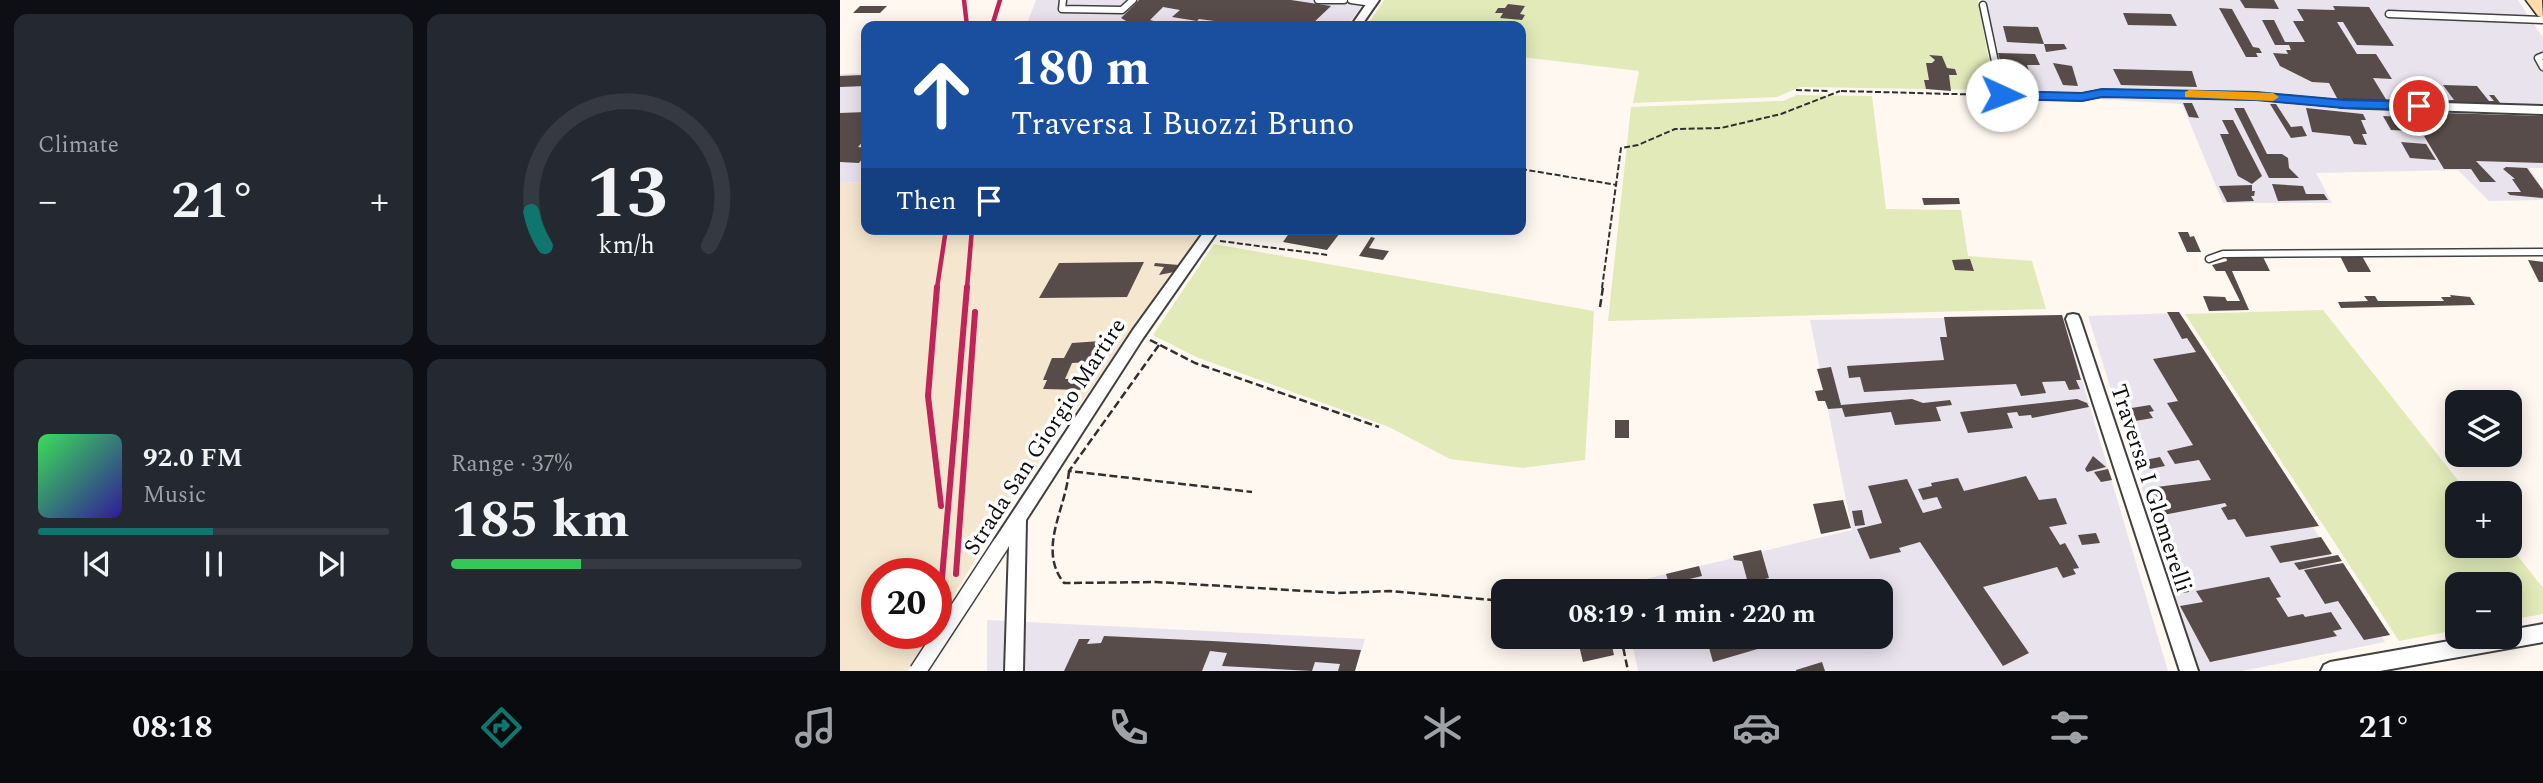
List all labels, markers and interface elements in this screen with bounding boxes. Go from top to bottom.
text: 180 m [1011,32,1150,107]
icon: ahead [896,49,987,140]
position arrow [1965,58,2039,132]
pin [2389,76,2449,136]
icon: arrive [2400,87,2438,125]
text: Traversa I Buozzi Bruno [1011,100,1354,149]
text: Climate [38,128,119,163]
text: 13 [586,139,667,250]
text: 21° [171,162,256,241]
text: − [38,173,57,231]
text: + [370,173,389,231]
text: Then [896,181,956,221]
icon: arrive [970,182,1008,220]
text: km/h [598,226,655,264]
street label: Strada San Giorgio Martire [955,311,1135,562]
street label: Traversa I Glomerelli [2100,380,2201,597]
map controls [2445,390,2522,649]
button: layers [2445,390,2522,467]
text: 92.0 FM [143,438,243,478]
text: Range · 37% [451,447,572,482]
text: Music [143,478,206,513]
text: 185 km [451,481,630,560]
button: + [2445,481,2522,558]
icon: previous [78,545,116,583]
icon: pause [195,545,233,583]
icon: next [312,545,350,583]
speed limit sign: 20 [861,558,952,649]
button: − [2445,572,2522,649]
text: 08:19 · 1 min · 220 m [1568,594,1816,634]
text: 08:18 [132,703,213,752]
icon: directions [477,703,526,752]
icon: music [791,703,840,752]
icon: phone [1104,703,1153,752]
icon: climate [1418,703,1467,752]
icon: car [1732,703,1781,752]
icon: filters [2045,703,2094,752]
text: 21° [2359,703,2411,752]

